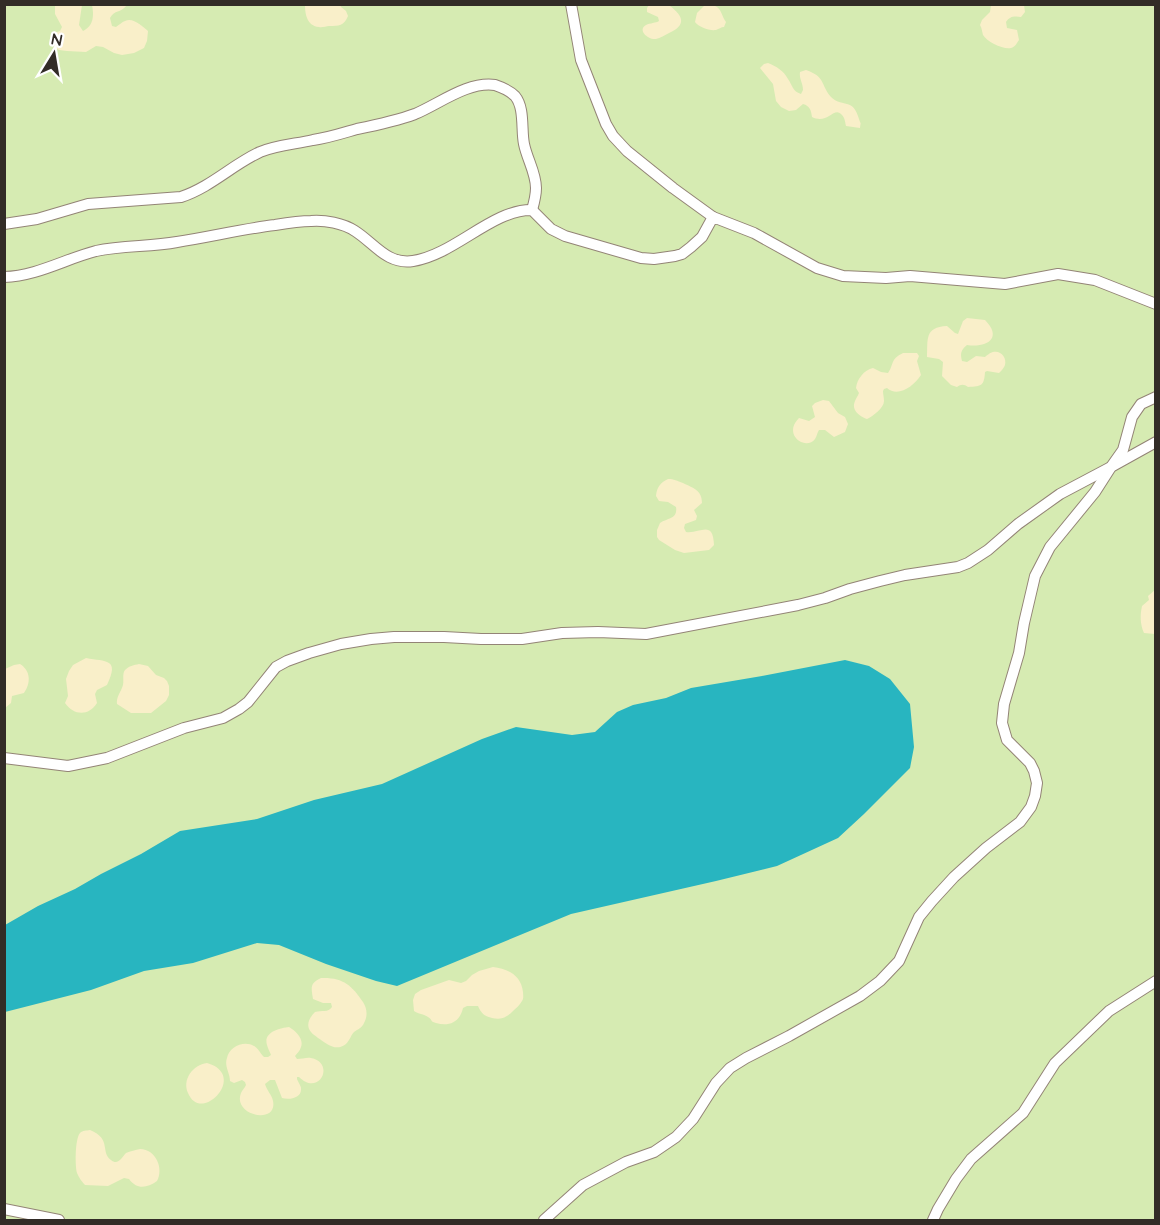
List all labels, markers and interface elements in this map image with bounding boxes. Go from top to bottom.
north arrow [24,24,84,84]
text: N [49,28,65,50]

